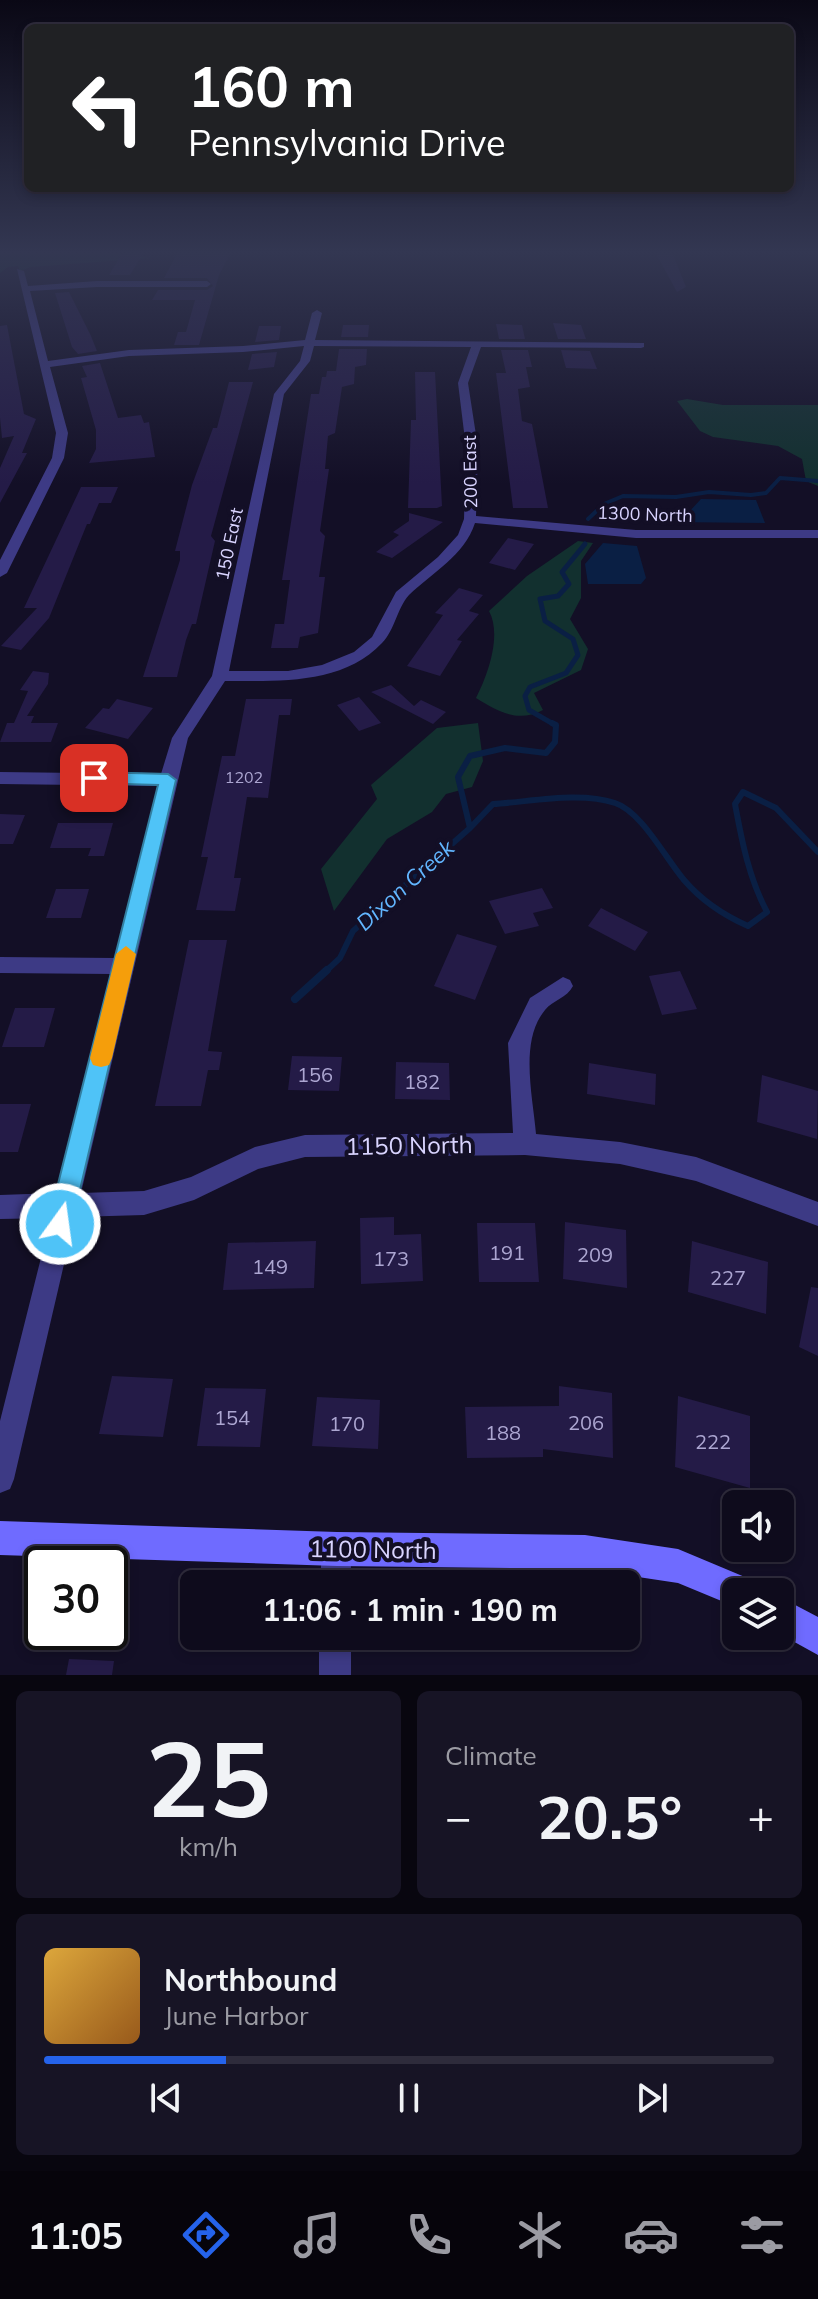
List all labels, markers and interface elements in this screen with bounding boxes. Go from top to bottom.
text: 160 m [188,51,355,121]
icon: left [56,56,160,160]
text: Pennsylvania Drive [188,120,506,165]
street label: 200 East [458,435,482,509]
street label: 1300 North [597,501,693,527]
street label: 150 East [210,506,248,582]
pin [60,744,128,812]
icon: arrive [72,756,116,800]
house number: 1202 [225,767,263,787]
water label: Dixon Creek [350,833,460,936]
house number: 156 [297,1062,333,1087]
house number: 182 [404,1069,440,1094]
street label: 1150 North [345,1129,473,1161]
position arrow [18,1182,102,1266]
house number: 191 [489,1240,525,1265]
house number: 209 [577,1242,613,1267]
house number: 173 [373,1246,409,1271]
house number: 149 [252,1254,288,1279]
house number: 227 [710,1265,746,1290]
house number: 154 [214,1405,250,1430]
house number: 206 [568,1410,604,1435]
house number: 170 [329,1411,365,1436]
house number: 188 [485,1420,521,1445]
house number: 222 [695,1429,731,1454]
map controls [722,1490,794,1650]
button: sound [722,1490,794,1562]
street label: 1100 North [309,1533,437,1565]
speed limit sign: 30 [24,1546,128,1650]
button: layers [722,1578,794,1650]
text: 11:06 · 1 min · 190 m [262,1591,558,1629]
text: 25 [146,1712,271,1843]
text: Climate [445,1739,537,1772]
text: 20.5° [537,1779,682,1854]
text: − [445,1789,471,1844]
text: + [748,1789,774,1844]
text: km/h [179,1830,238,1863]
text: Northbound [164,1961,337,1999]
text: June Harbor [164,1999,309,2032]
icon: previous [144,2076,188,2120]
icon: pause [387,2076,431,2120]
icon: next [630,2076,674,2120]
icon: directions [178,2207,234,2263]
icon: music [289,2207,345,2263]
icon: phone [401,2207,457,2263]
icon: climate [512,2207,568,2263]
icon: car [623,2207,679,2263]
icon: filters [734,2207,790,2263]
text: 11:05 [28,2213,123,2258]

